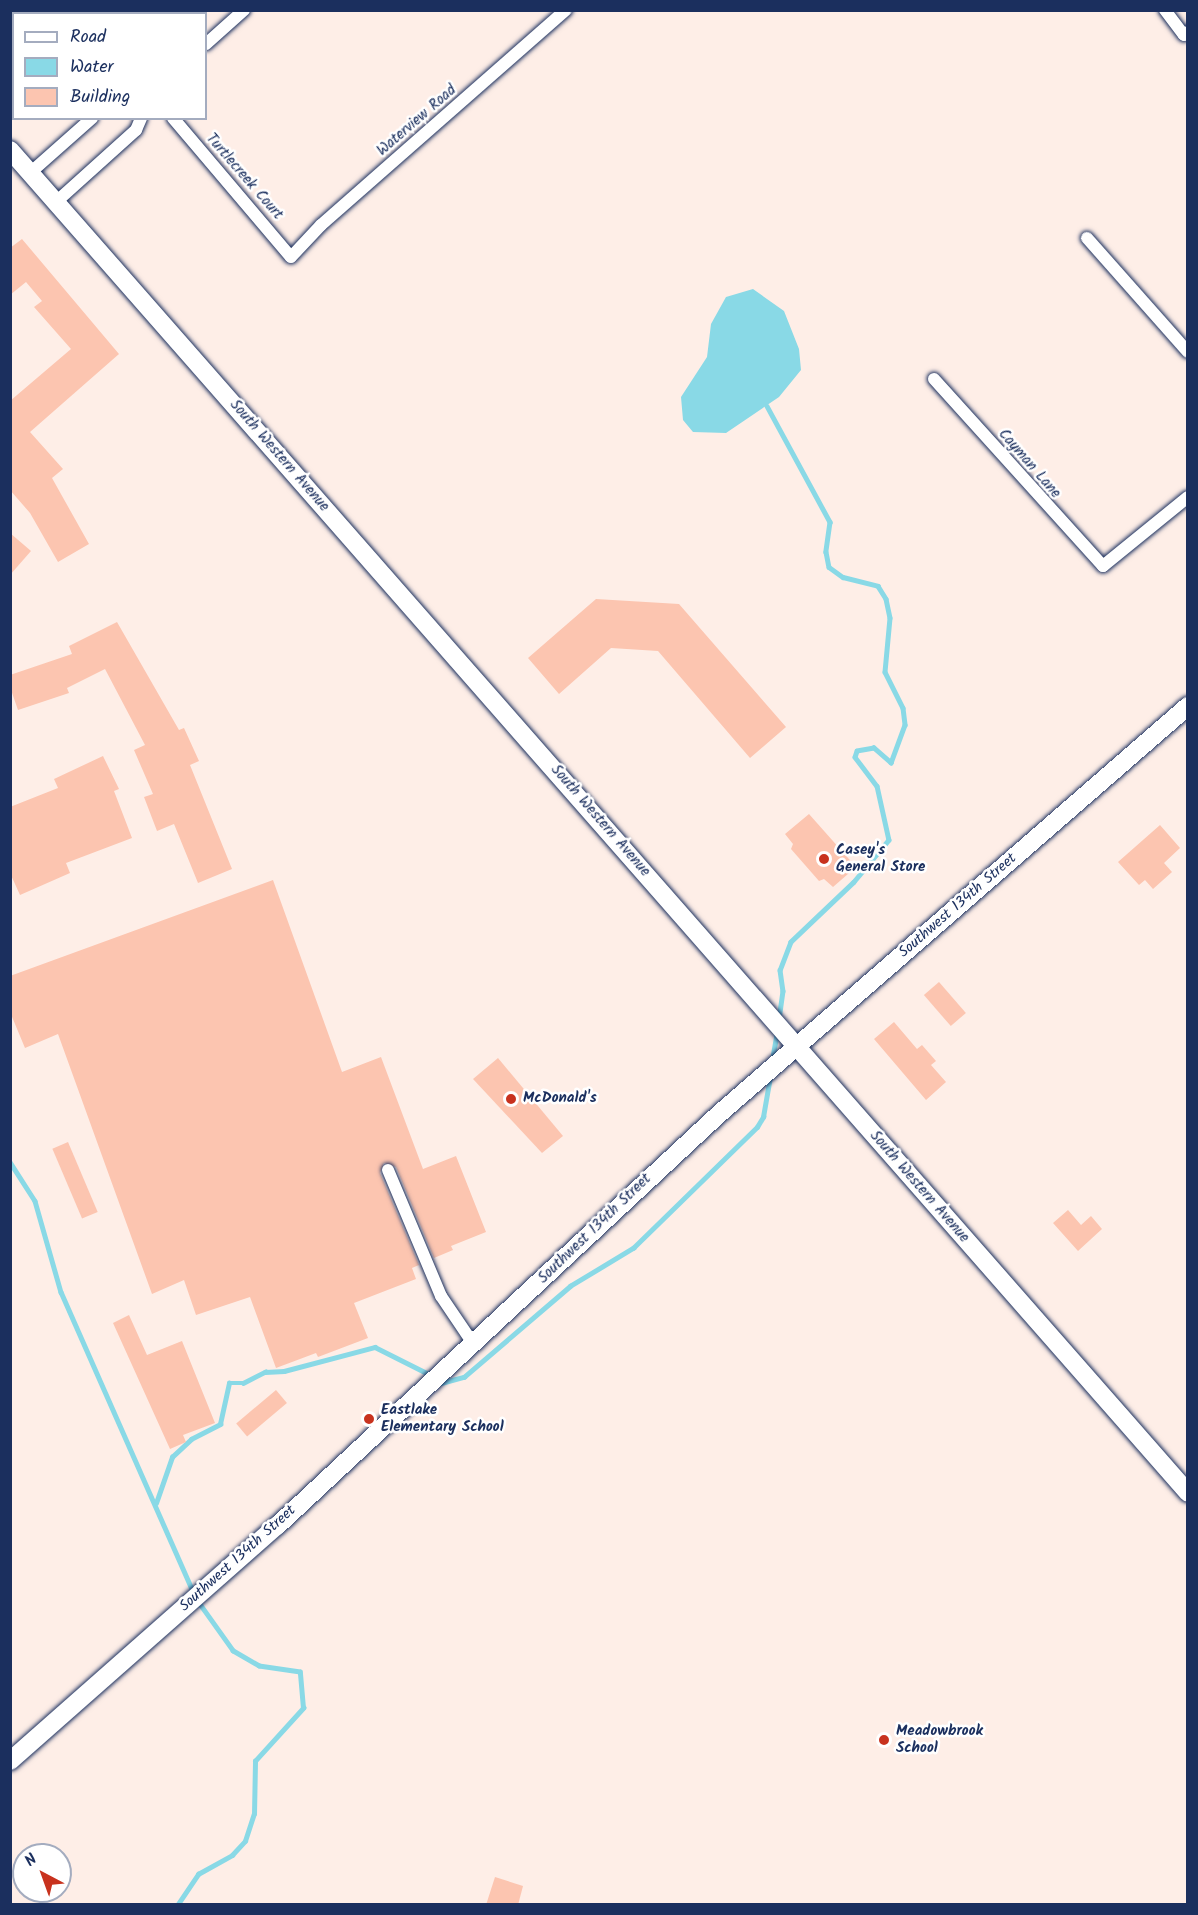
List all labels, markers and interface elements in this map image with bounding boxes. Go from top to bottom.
legend [12,12,207,120]
text: Road [70,23,106,52]
text: Water [70,53,114,82]
street label: Waterview Road [374,82,460,160]
text: Building [70,83,130,112]
street label: Turtlecreek Court [202,130,286,224]
street label: South Western Avenue [225,396,333,516]
street label: Cayman Lane [994,426,1064,502]
street label: South Western Avenue [546,761,654,881]
place label: Casey's General Store [836,841,925,876]
street label: Southwest 134th Street [895,850,1021,962]
marker: Casey's General Store [817,852,831,866]
place label: McDonald's [523,1090,597,1108]
marker: McDonald's [504,1092,518,1106]
street label: South Western Avenue [865,1127,973,1247]
street label: Southwest 134th Street [535,1170,655,1288]
place label: Eastlake Elementary School [381,1401,504,1436]
marker: Eastlake Elementary School [362,1412,376,1426]
street label: Southwest 134th Street [176,1502,300,1616]
place label: Meadowbrook School [896,1722,983,1757]
marker: Meadowbrook School [877,1733,891,1747]
north arrow [12,1843,72,1903]
text: N [19,1848,43,1873]

